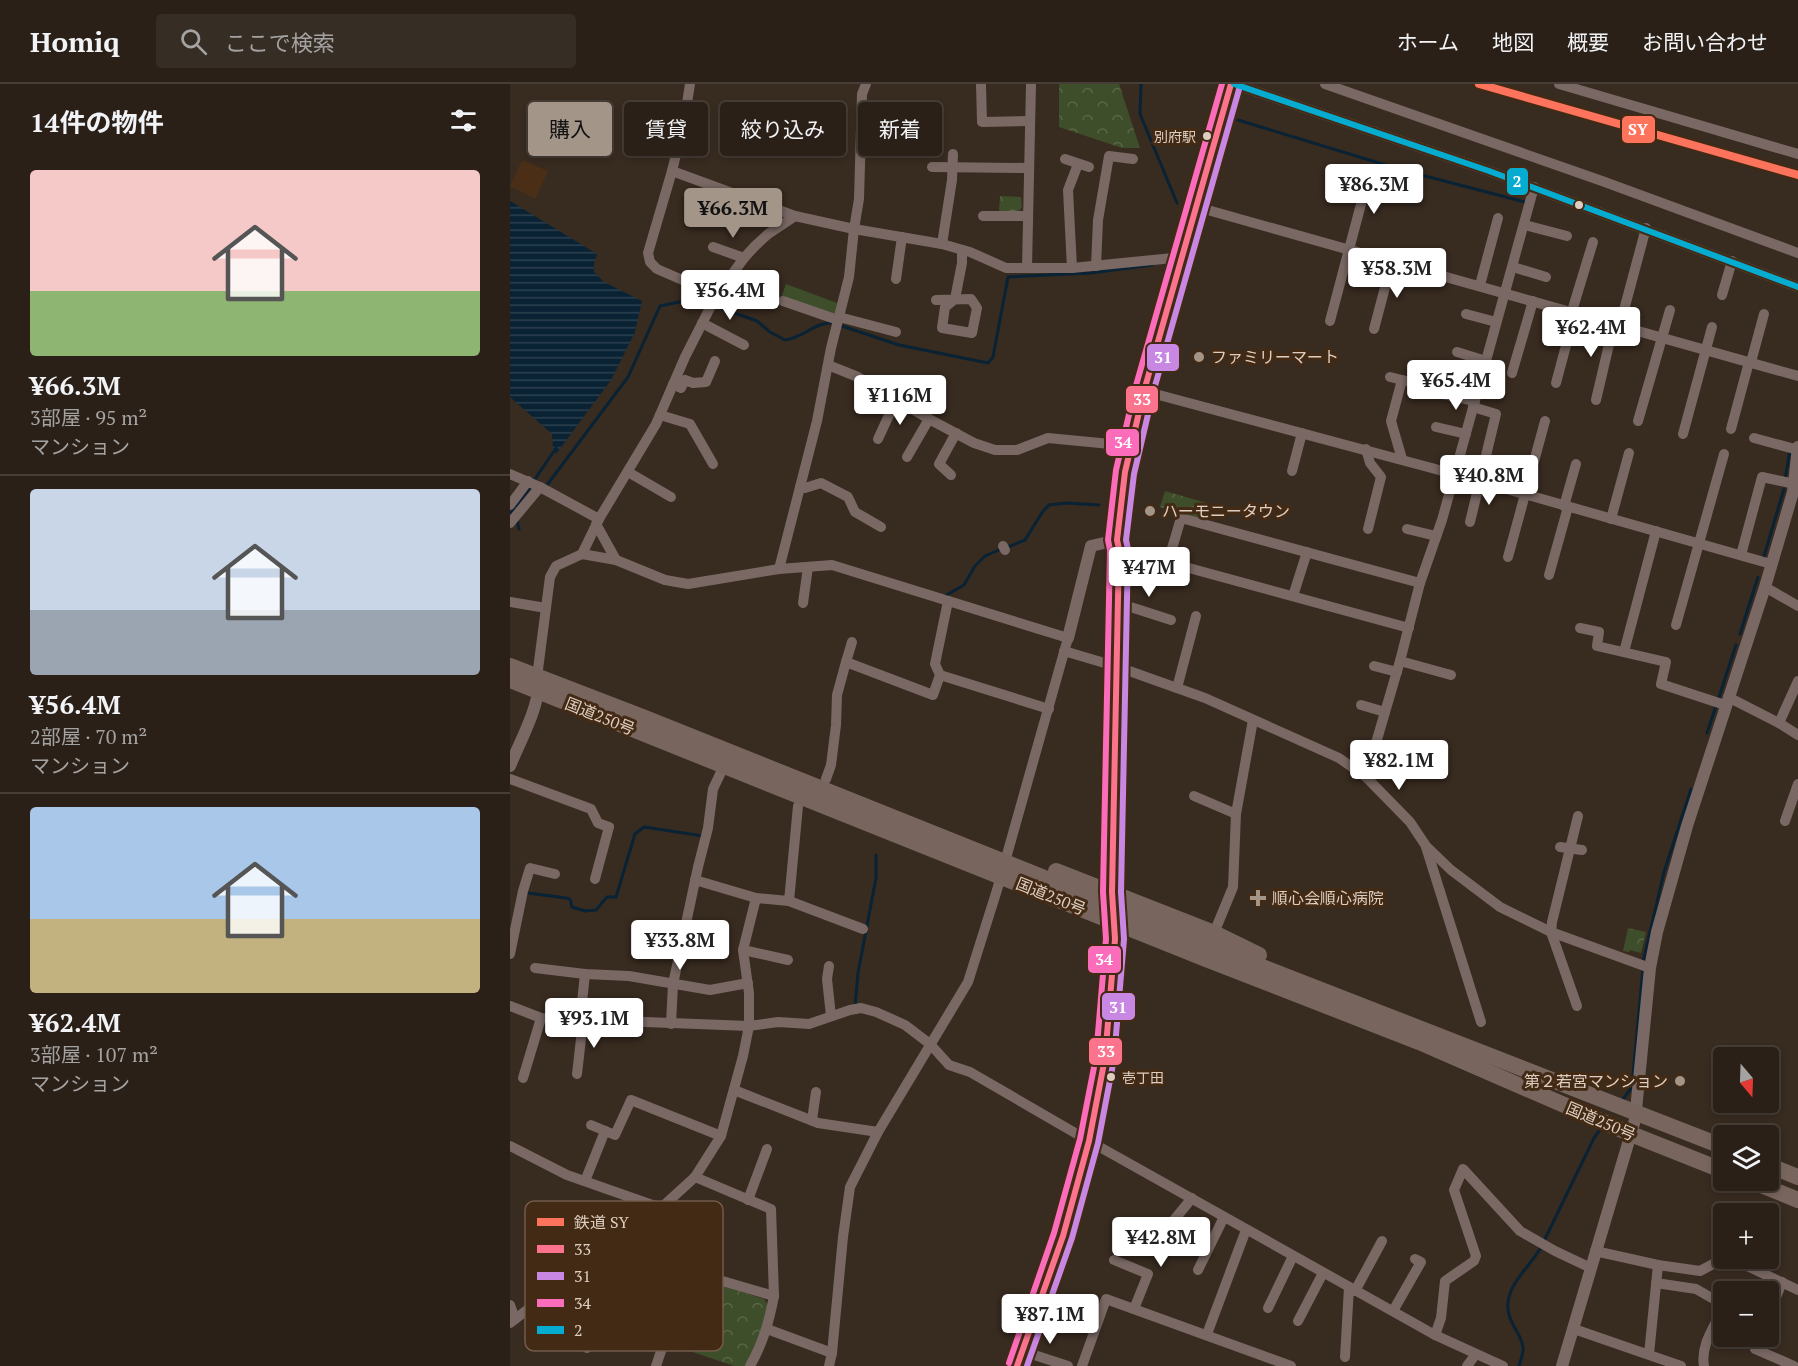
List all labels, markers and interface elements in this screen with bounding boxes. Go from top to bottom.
search box [156,14,576,68]
text: Homiq [30,23,120,60]
icon: search [177,25,210,58]
text: ここで検索 [225,28,335,57]
text: ホーム [1397,28,1459,56]
text: 地図 [1492,28,1534,56]
text: 概要 [1567,28,1609,56]
text: お問い合わせ [1642,28,1768,56]
chip: 購入 [528,102,612,156]
chip: 賃貸 [624,102,708,156]
chip: 絞り込み [720,102,846,156]
chip: 新着 [858,102,942,156]
icon: filters [447,104,480,137]
text: 14件の物件 [30,105,163,139]
line badge: SY [1621,115,1656,144]
text: SY [1628,118,1649,140]
place label: 別府駅 [1154,127,1196,146]
marker: 別府駅 [1201,130,1213,142]
pin: ¥86.3M [1325,164,1423,215]
line badge: 2 [1506,167,1529,196]
text: ¥86.3M [1339,170,1409,197]
text: 2 [1512,170,1522,192]
pin: ¥66.3M [684,188,782,239]
text: ¥66.3M [698,194,768,221]
unlabelled marker [1573,199,1585,211]
icon: home [201,209,309,317]
pin: ¥58.3M [1348,248,1446,299]
text: ¥58.3M [1362,254,1432,281]
pin: ¥56.4M [681,270,779,321]
text: ¥56.4M [695,276,765,303]
pin: ¥62.4M [1542,307,1640,358]
text: ¥62.4M [1556,313,1626,340]
line badge: 31 [1146,343,1180,372]
text: 31 [1154,346,1172,368]
place label: ファミリーマート [1211,346,1339,368]
marker: ファミリーマート [1192,350,1206,364]
pin: ¥65.4M [1407,360,1505,411]
text: ¥65.4M [1421,366,1491,393]
text: ¥66.3M [30,368,121,402]
pin: ¥116M [858,375,942,426]
text: ¥116M [868,381,932,408]
line badge: 33 [1125,385,1159,414]
text: 33 [1133,388,1151,410]
text: 3部屋 · 95 m² [30,404,147,431]
line badge: 34 [1105,428,1140,457]
text: 34 [1114,431,1132,453]
text: マンション [30,433,130,460]
pin: ¥40.8M [1440,455,1538,506]
text: ¥40.8M [1454,461,1524,488]
place label: ハーモニータウン [1162,500,1290,522]
marker: ハーモニータウン [1143,504,1157,518]
icon: home [201,528,309,636]
pin: ¥47M [1113,547,1185,598]
text: ¥47M [1123,553,1175,580]
text: ¥56.4M [30,687,121,721]
street label: 国道250号 [562,692,638,740]
text: 2部屋 · 70 m² [30,723,147,750]
pin: ¥82.1M [1350,740,1448,791]
text: ¥82.1M [1364,746,1434,773]
text: マンション [30,752,130,779]
icon: home [201,846,309,954]
street label: 国道250号 [1013,872,1089,920]
place label: 順心会順心病院 [1272,887,1384,909]
marker: 順心会順心病院 [1249,889,1267,907]
pin: ¥33.8M [631,920,729,971]
text: ¥33.8M [645,926,715,953]
line badge: 34 [1087,945,1122,974]
text: 34 [1095,948,1113,970]
line badge: 31 [1101,992,1136,1021]
text: 31 [1109,996,1127,1018]
pin: ¥93.1M [545,998,643,1049]
text: ¥93.1M [559,1004,629,1031]
text: ¥62.4M [30,1005,121,1039]
line badge: 33 [1088,1037,1123,1066]
text: 33 [1097,1040,1115,1062]
text: 3部屋 · 107 m² [30,1041,158,1068]
north arrow [1713,1047,1779,1113]
map controls [1713,1047,1779,1347]
place label: 壱丁田 [1122,1068,1164,1087]
text: マンション [30,1070,130,1097]
place label: 第２若宮マンション [1524,1070,1668,1092]
marker: 壱丁田 [1105,1071,1117,1083]
marker: 第２若宮マンション [1673,1074,1687,1088]
street label: 国道250号 [1563,1096,1639,1146]
button: layers [1713,1125,1779,1191]
legend [525,1201,723,1351]
button: + [1713,1203,1779,1269]
text: 鉄道 SY [574,1211,629,1233]
pin: ¥42.8M [1112,1217,1210,1268]
text: ¥42.8M [1126,1223,1196,1250]
text: 33 [574,1238,591,1260]
text: 31 [574,1265,591,1287]
button: − [1713,1281,1779,1347]
text: 34 [574,1292,592,1314]
pin: ¥87.1M [1001,1294,1099,1345]
text: ¥87.1M [1016,1300,1084,1327]
text: 2 [574,1319,583,1341]

